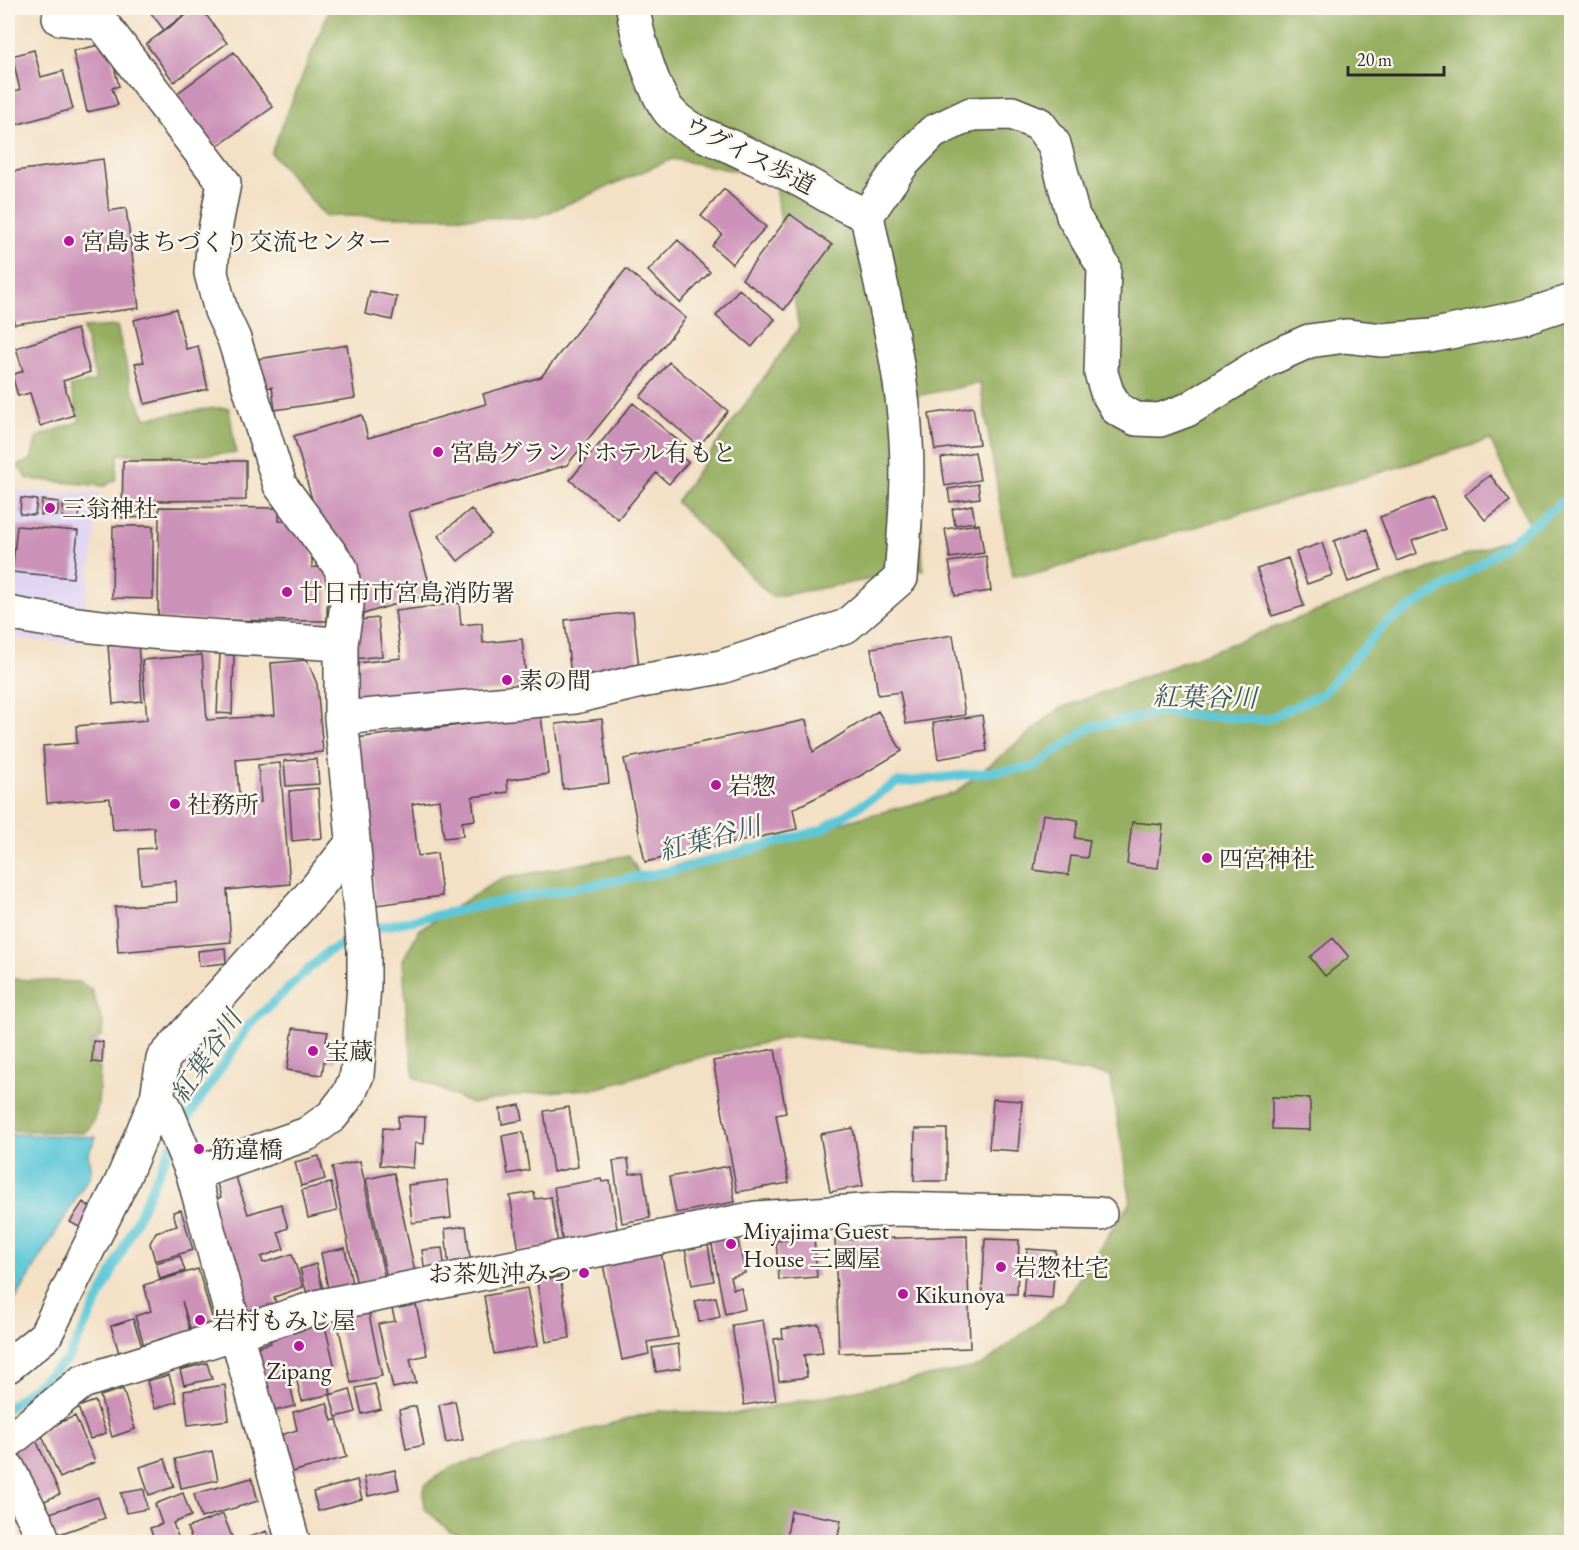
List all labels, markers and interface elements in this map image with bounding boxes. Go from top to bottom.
scale bar [1348,39,1444,77]
text: 20 m [1357,48,1392,71]
street label: ウグイス歩道 [679,109,821,201]
place label: 宮島まちづくり交流センター [81,226,392,257]
marker: 宮島まちづくり交流センター [62,234,76,248]
place label: 宮島グランドホテル有もと [450,437,737,468]
marker: 宮島グランドホテル有もと [431,445,445,459]
place label: 三翁神社 [62,493,158,524]
marker: 三翁神社 [43,501,57,515]
place label: 廿日市市宮島消防署 [299,577,515,608]
marker: 廿日市市宮島消防署 [280,585,294,599]
place label: 素の間 [519,665,591,696]
marker: 素の間 [500,673,514,687]
water label: 紅葉谷川 [1153,679,1260,715]
place label: 岩惣 [728,770,776,801]
marker: 岩惣 [709,778,723,792]
place label: 社務所 [187,789,259,820]
marker: 社務所 [168,797,182,811]
water label: 紅葉谷川 [655,807,768,868]
place label: 四宮神社 [1219,843,1315,874]
marker: 四宮神社 [1200,851,1214,865]
water label: 紅葉谷川 [163,1001,251,1109]
place label: 宝蔵 [325,1036,373,1067]
marker: 宝蔵 [306,1044,320,1058]
place label: 筋違橋 [211,1134,283,1165]
marker: 筋違橋 [192,1142,206,1156]
place label: Miyajima Guest House 三國屋 [743,1215,890,1274]
marker: Miyajima Guest House 三國屋 [724,1237,738,1251]
place label: 岩惣社宅 [1013,1252,1109,1283]
place label: お茶処沖みつ [428,1258,572,1289]
marker: 岩惣社宅 [994,1260,1008,1274]
marker: お茶処沖みつ [577,1266,591,1280]
place label: Kikunoya [915,1279,1005,1310]
marker: Kikunoya [896,1287,910,1301]
place label: 岩村もみじ屋 [212,1305,356,1336]
marker: 岩村もみじ屋 [193,1313,207,1327]
marker: Zipang [292,1339,306,1353]
place label: Zipang [266,1355,332,1386]

